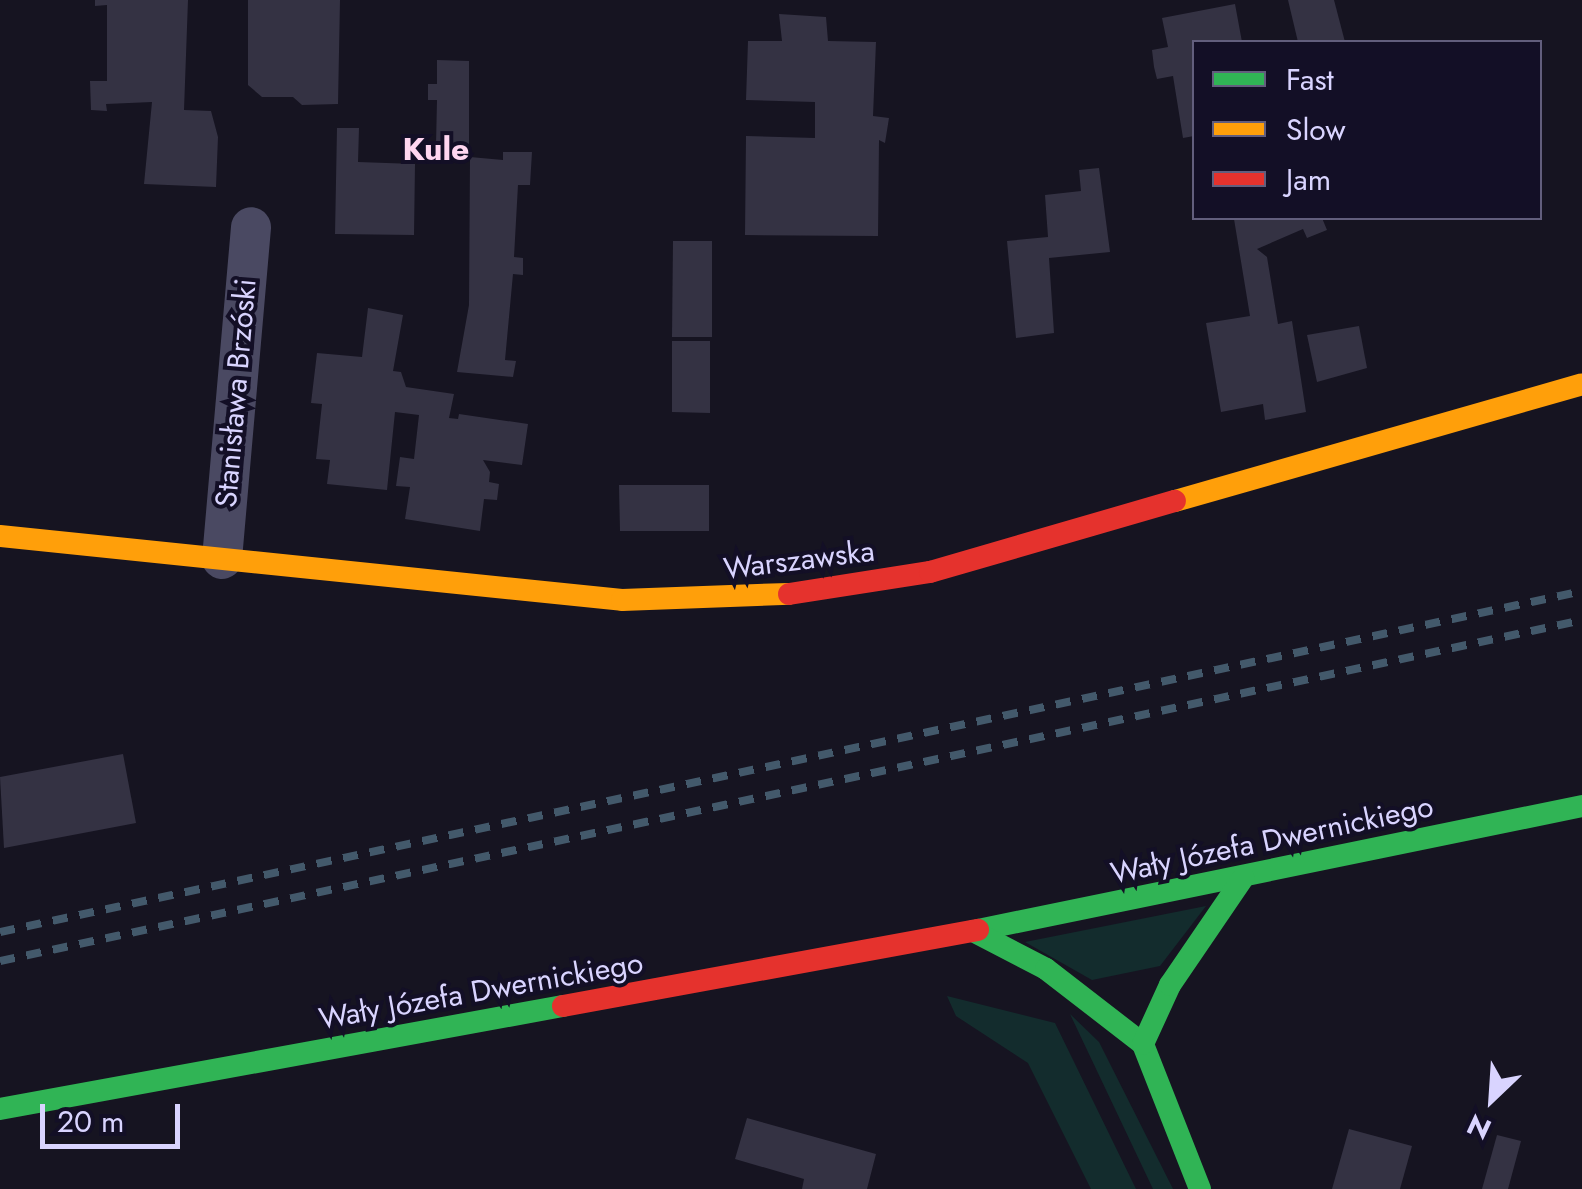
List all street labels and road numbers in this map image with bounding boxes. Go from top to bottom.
street label: Stanisława Brzóski [208,277,264,509]
street label: Warszawska [722,533,876,587]
street label: Wały Józefa Dwernickiego [1108,788,1436,892]
street label: Wały Józefa Dwernickiego [316,945,646,1037]

